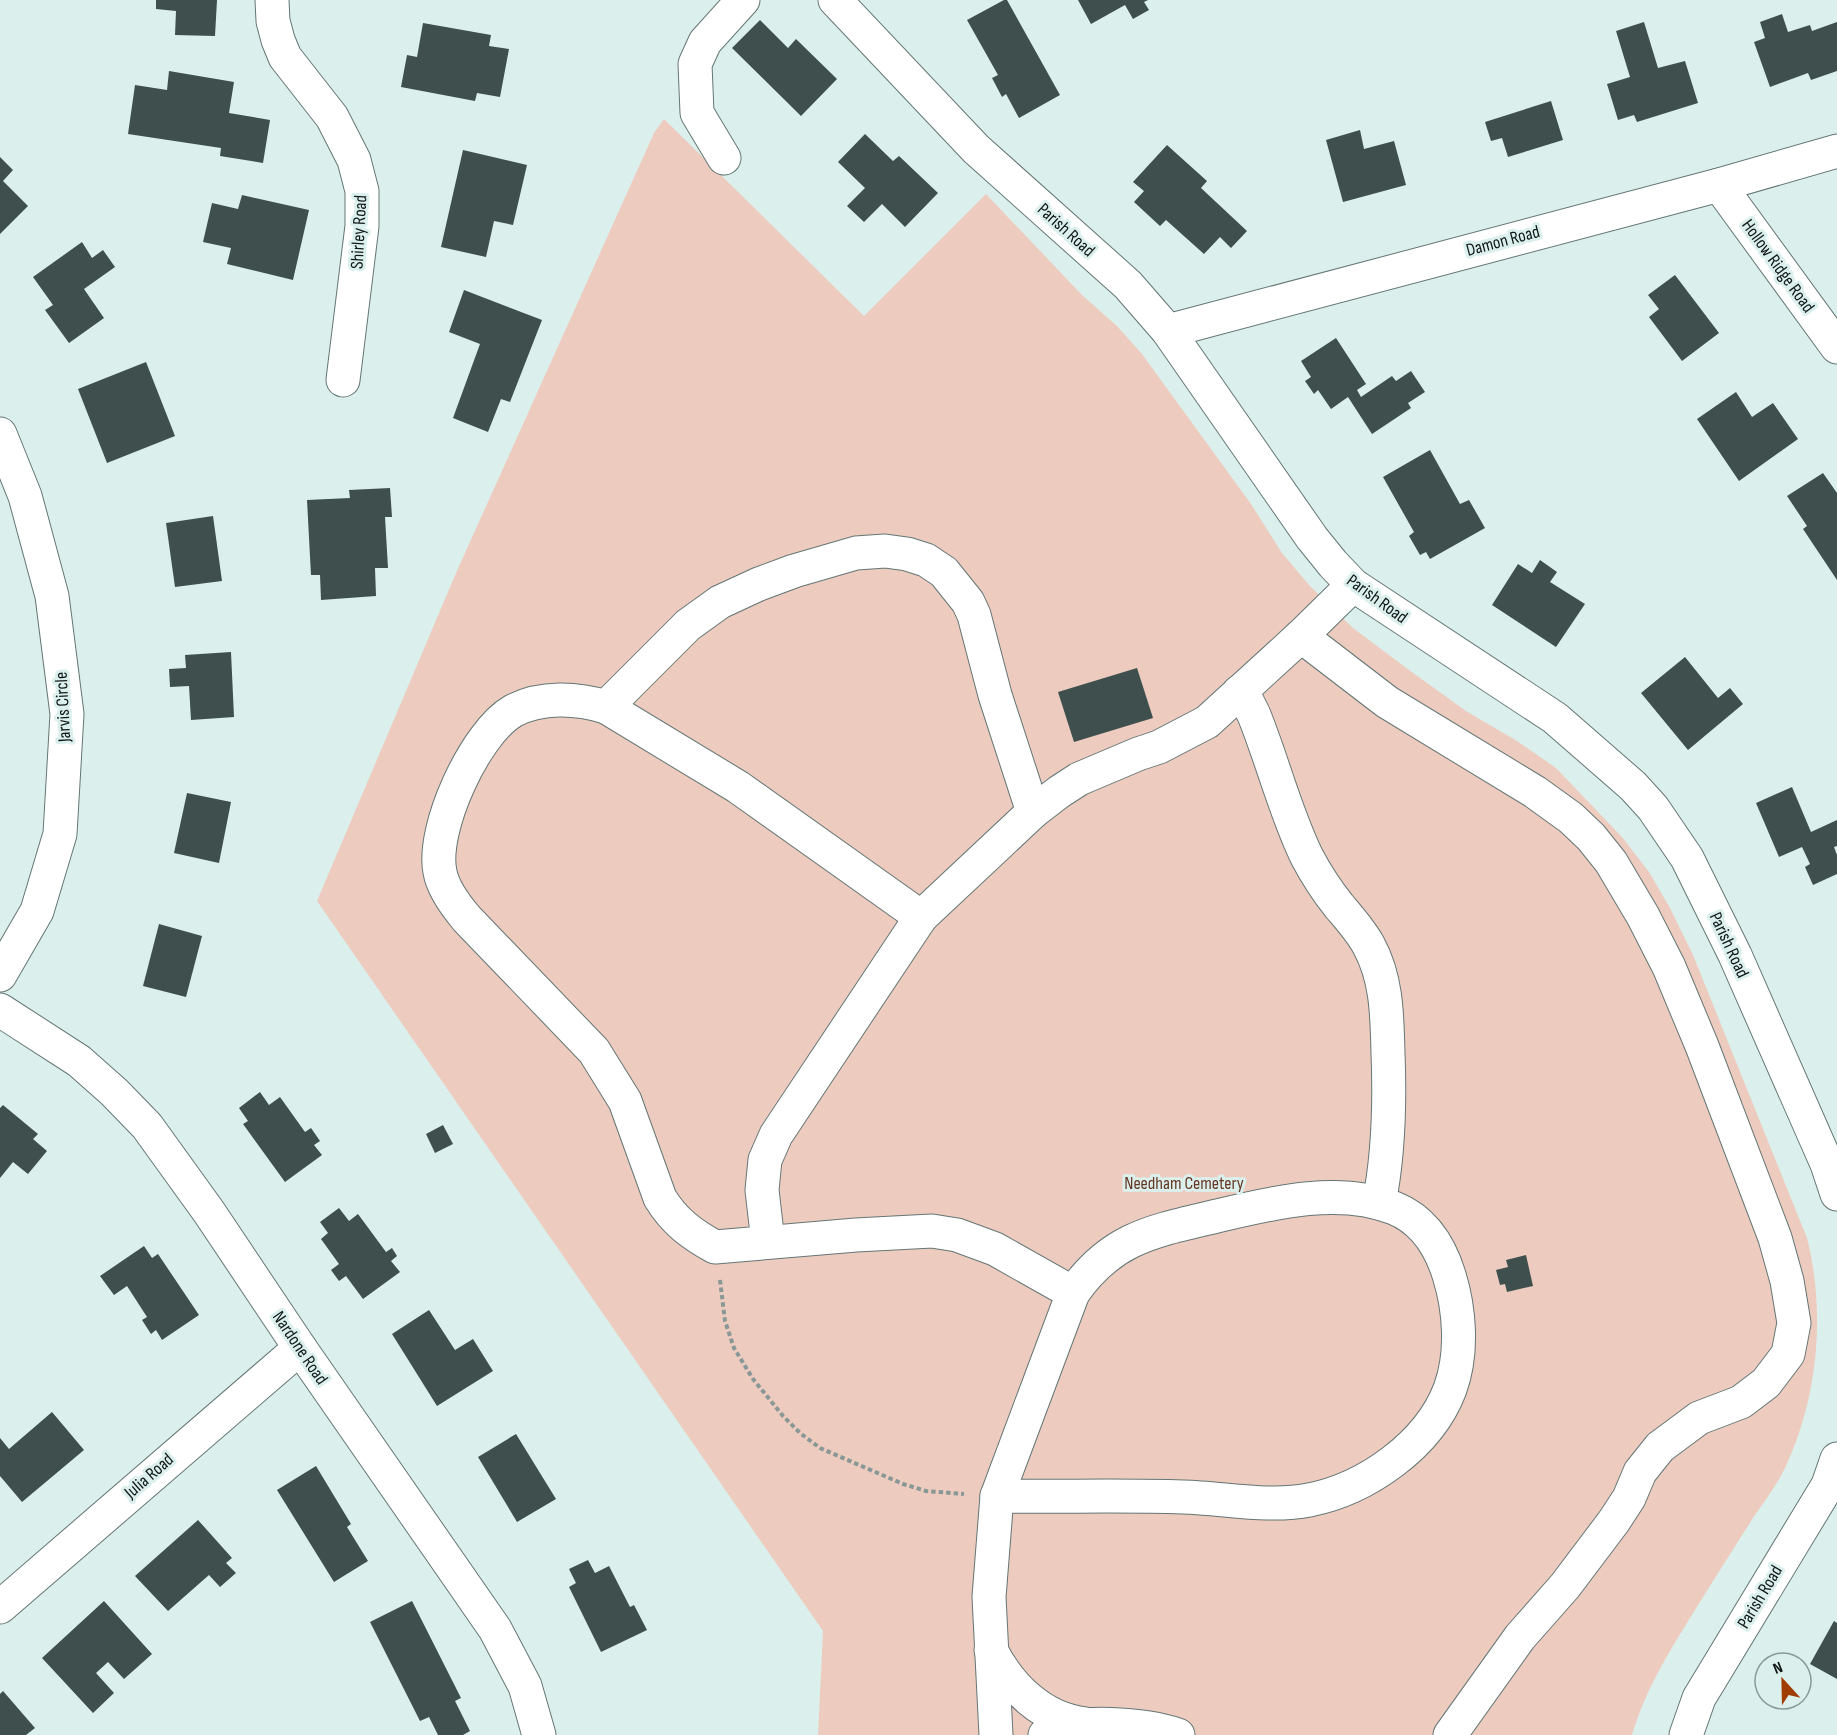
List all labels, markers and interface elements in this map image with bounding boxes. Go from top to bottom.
street label: Shirley Road [347,194,371,270]
street label: Parish Road [1033,199,1099,261]
street label: Hollow Ridge Road [1737,215,1819,317]
street label: Damon Road [1464,221,1542,261]
street label: Parish Road [1343,570,1411,628]
street label: Jarvis Circle [51,671,75,744]
street label: Parish Road [1705,909,1753,981]
park label: Needham Cemetery [1124,1173,1244,1194]
street label: Nardone Road [268,1307,332,1389]
street label: Julia Road [119,1449,178,1504]
street label: Parish Road [1733,1562,1787,1632]
north arrow [1753,1651,1813,1711]
text: N [1770,1658,1785,1679]

